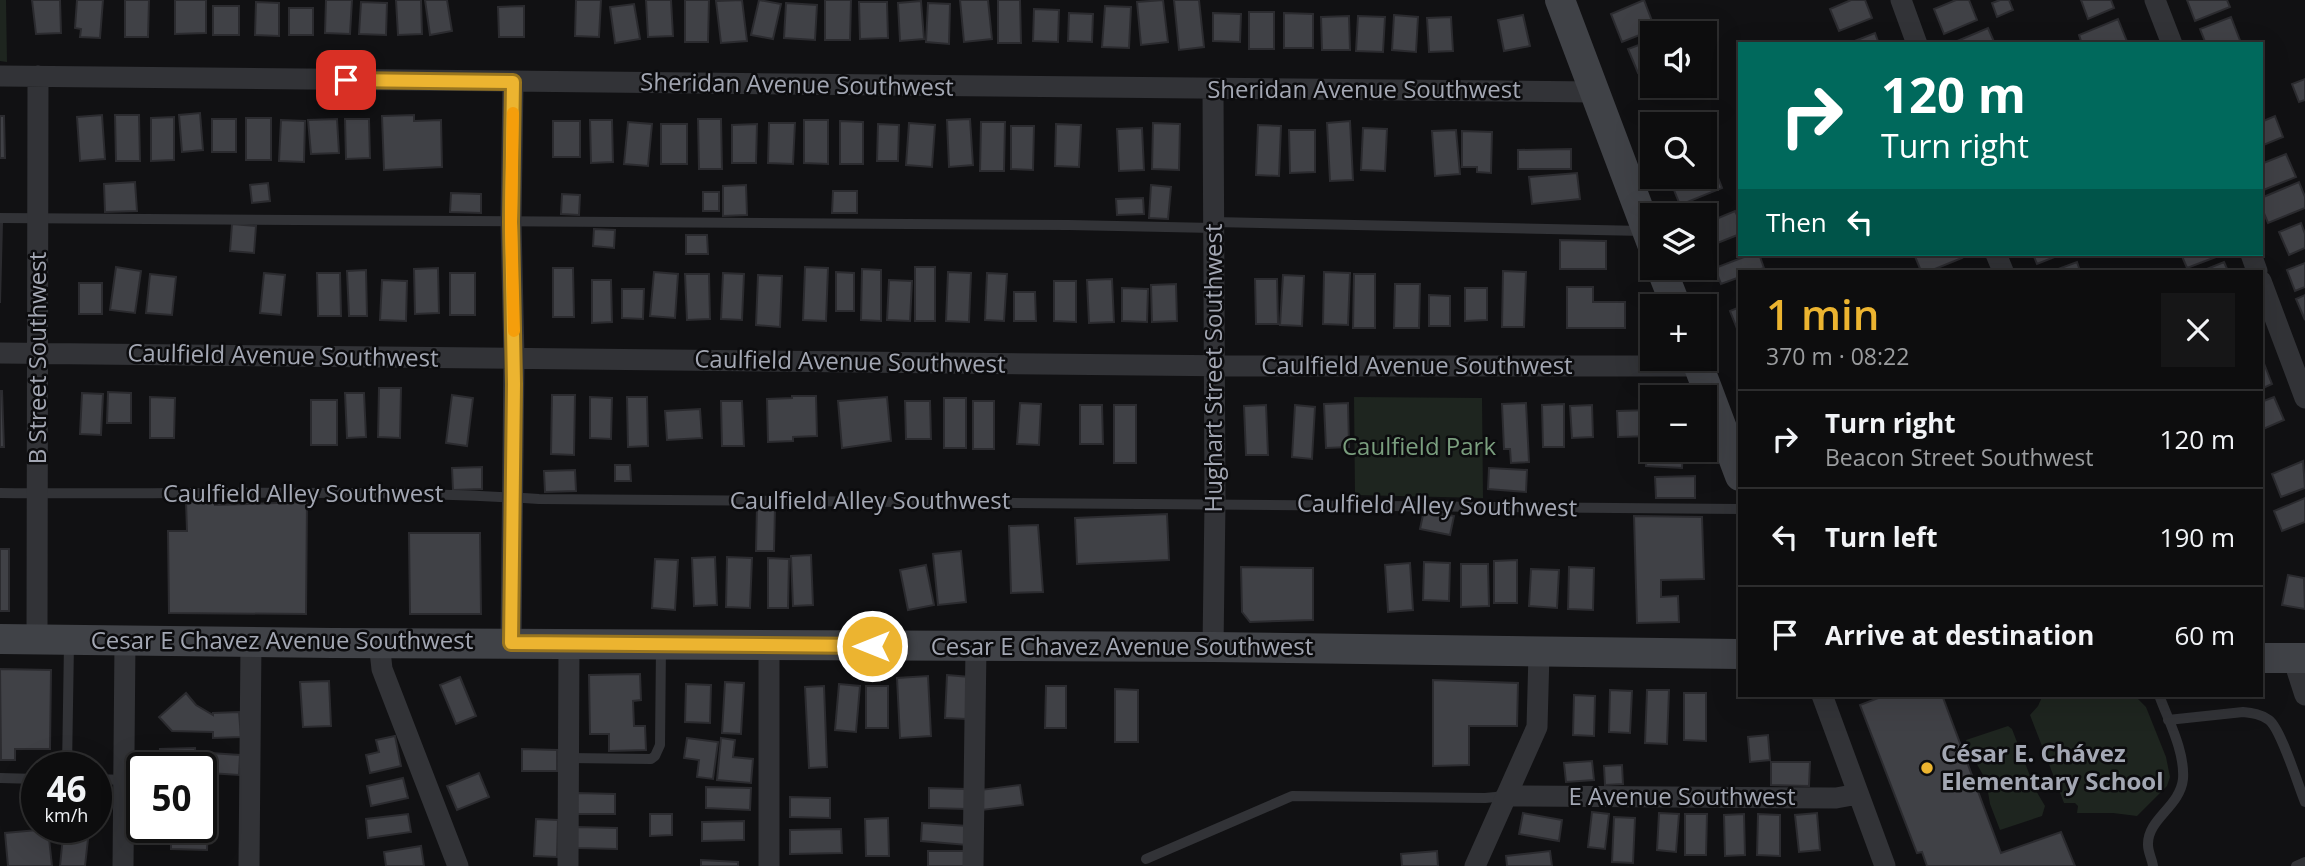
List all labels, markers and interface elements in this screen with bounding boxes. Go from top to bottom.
map controls [1640,21,1717,462]
button: sound [1640,21,1717,98]
pin [316,50,376,110]
icon: arrive [327,61,365,99]
text: 120 m [1881,61,2026,127]
street label: Sheridan Avenue Southwest [640,64,954,103]
icon: right [1766,70,1857,161]
street label: Sheridan Avenue Southwest [1207,72,1521,105]
button: search [1640,112,1717,189]
text: Turn right [1881,124,2029,167]
button: layers [1640,203,1717,280]
icon: left [1841,203,1879,241]
text: Then [1766,204,1827,240]
street label: Hughart Street Southwest [1196,223,1229,513]
street label: B Street Southwest [20,252,53,464]
text: 1 min [1766,285,1879,342]
button: close [2161,293,2235,367]
button: + [1640,294,1717,371]
street label: Caulfield Avenue Southwest [127,335,439,374]
text: 370 m · 08:22 [1766,340,1909,372]
street label: Caulfield Avenue Southwest [694,341,1006,380]
street label: Caulfield Avenue Southwest [1261,348,1573,381]
button: − [1640,385,1717,462]
text: Turn right [1825,405,1956,441]
icon: right [1766,420,1804,458]
text: 120 m [2160,421,2235,457]
park label: Caulfield Park [1342,429,1496,462]
text: Beacon Street Southwest [1825,441,2093,473]
street label: Caulfield Alley Southwest [163,476,443,509]
street label: Caulfield Alley Southwest [730,483,1010,516]
street label: Caulfield Alley Southwest [1297,486,1578,523]
icon: left [1766,518,1804,556]
text: Turn left [1825,519,1937,555]
text: 190 m [2160,519,2235,555]
position arrow [835,609,909,683]
icon: arrive [1766,616,1804,654]
text: Arrive at destination [1825,617,2094,653]
text: 60 m [2174,617,2235,653]
street label: Cesar E Chavez Avenue Southwest [91,623,473,656]
street label: Cesar E Chavez Avenue Southwest [931,629,1313,662]
place label: César E. Chávez Elementary School [1941,736,2164,797]
speed limit sign: 50 [126,752,217,843]
marker: César E. Chávez Elementary School [1919,760,1935,776]
text: 46 [46,765,87,812]
street label: E Avenue Southwest [1568,779,1796,812]
text: km/h [45,803,88,827]

